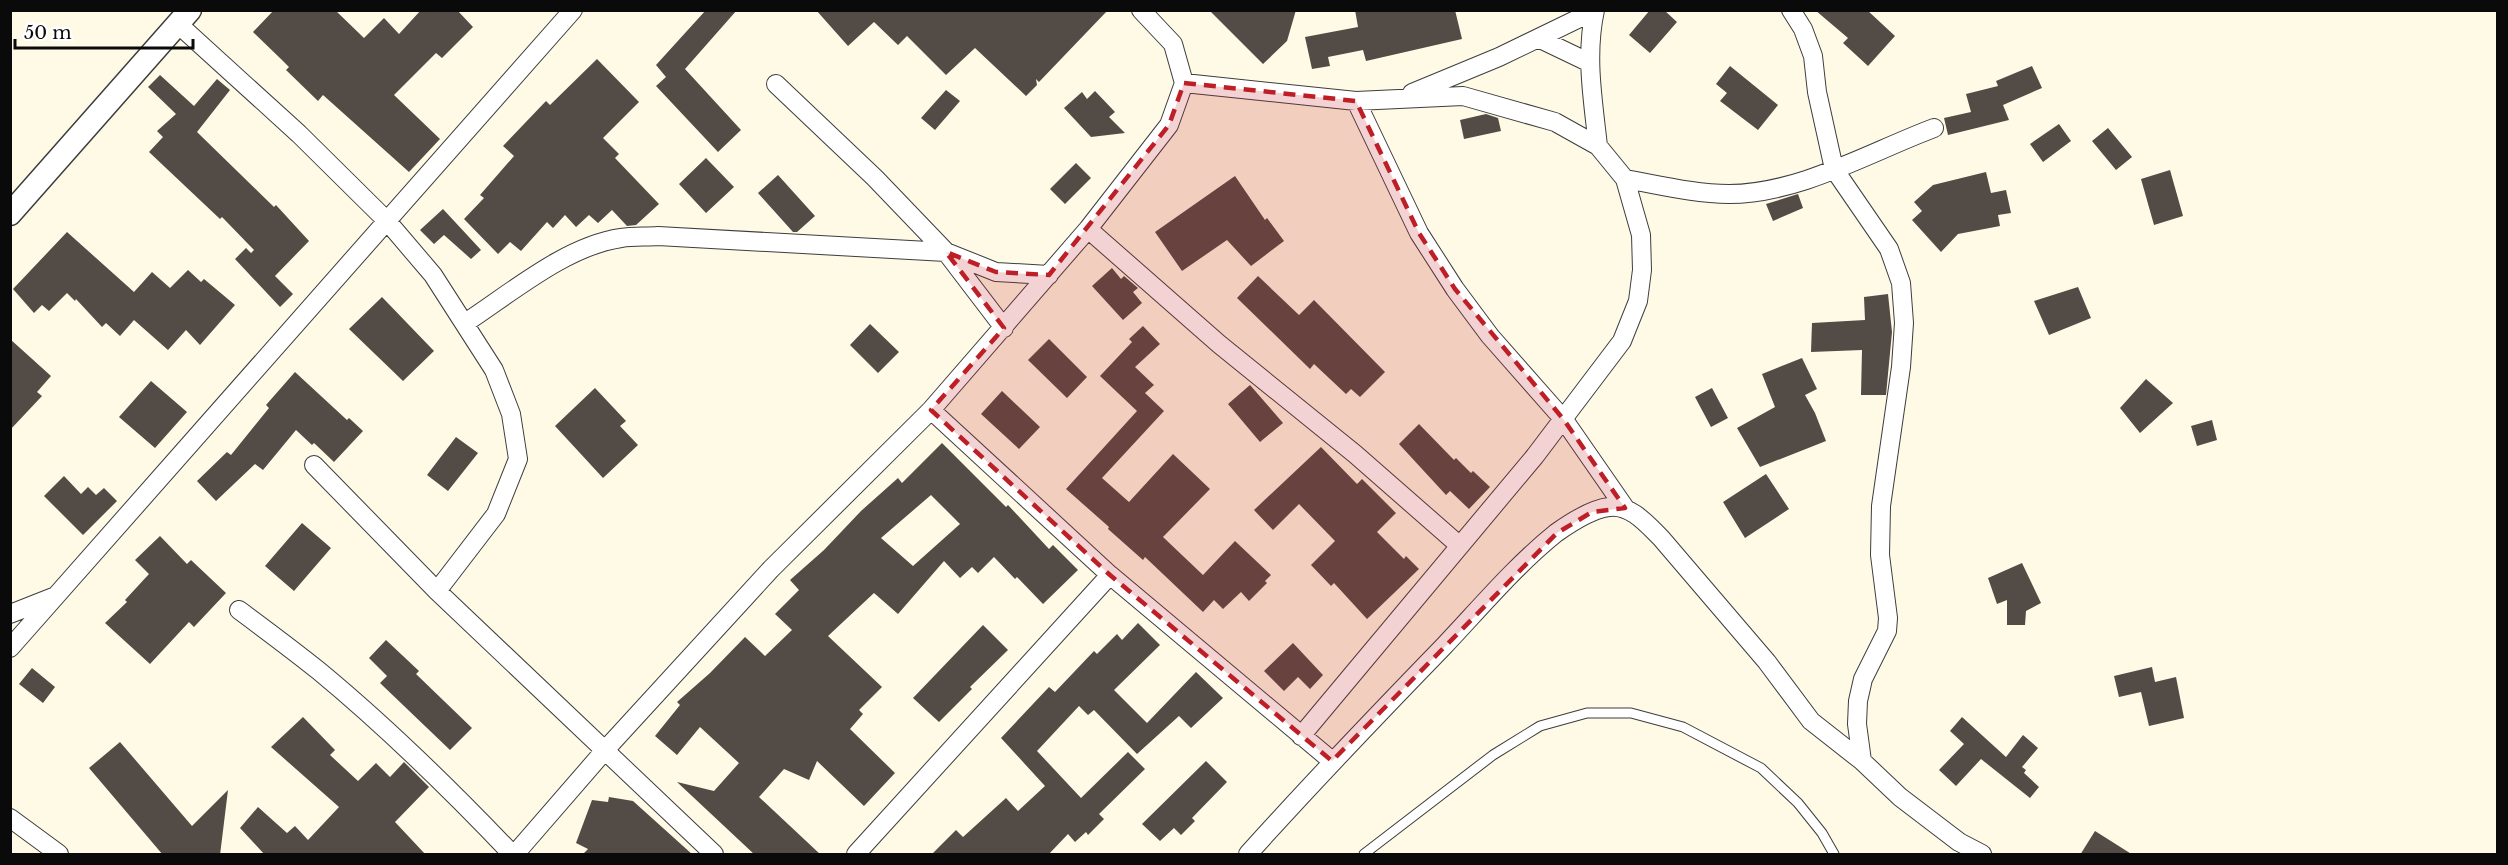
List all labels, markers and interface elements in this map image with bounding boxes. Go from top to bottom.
scale bar [15,12,194,50]
text: 50 m [24,22,72,44]

